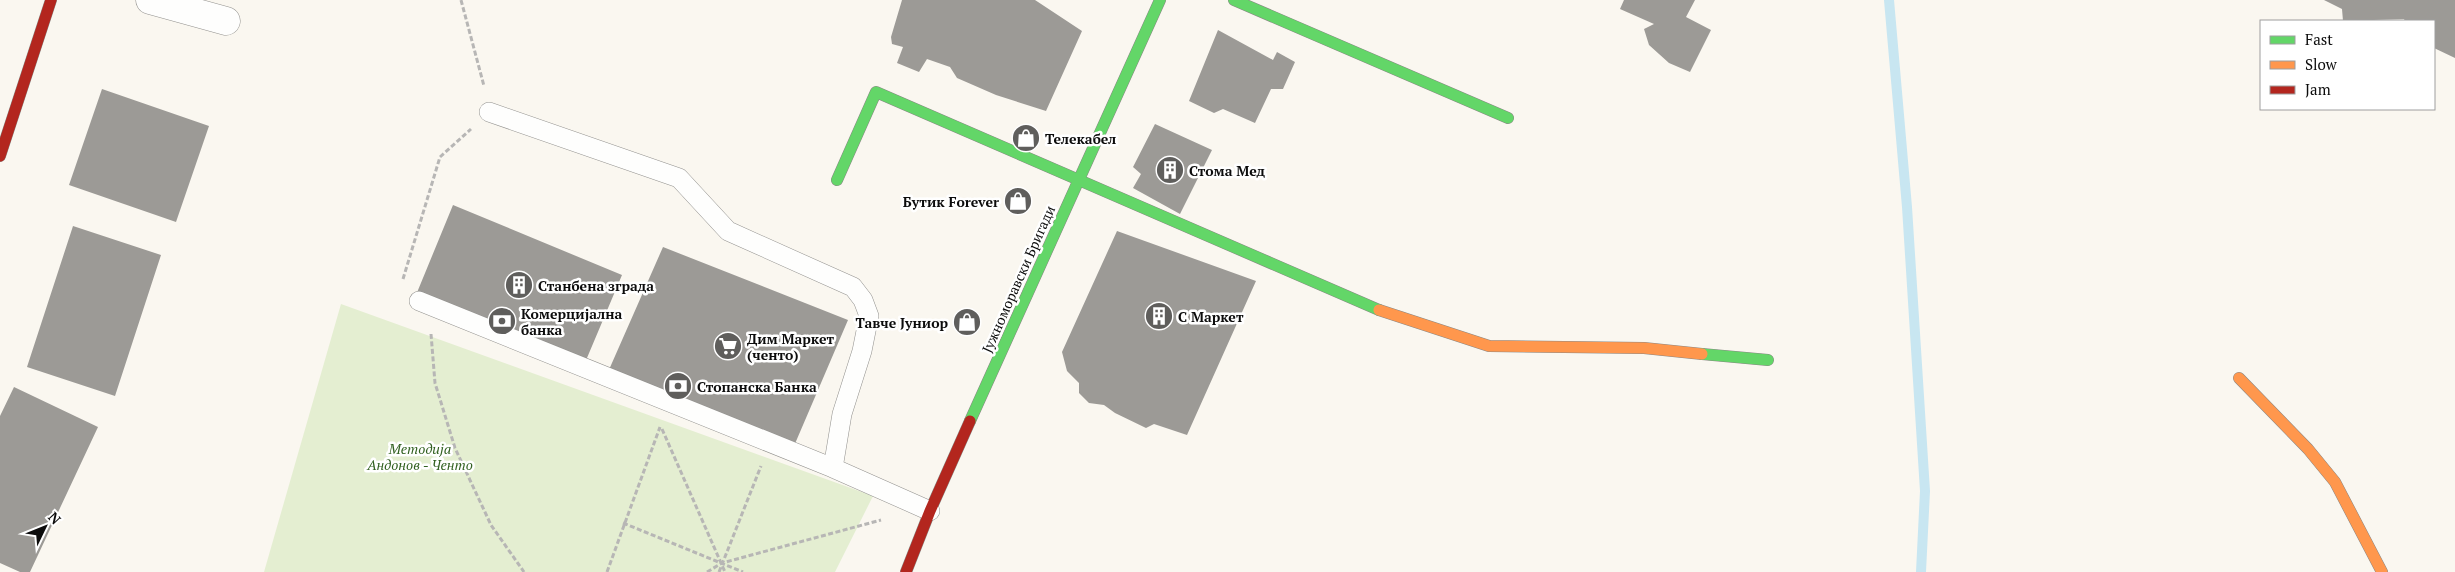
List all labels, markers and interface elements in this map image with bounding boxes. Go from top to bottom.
legend [2260,20,2435,110]
text: Fast [2305,29,2333,49]
text: Slow [2305,54,2338,74]
text: Jam [2305,79,2331,99]
shop icon: Телекабел [1011,123,1041,153]
place label: Телекабел [1045,129,1116,148]
building icon: Стома Мед [1155,155,1185,185]
place label: Стома Мед [1189,161,1266,180]
shop icon: Бутик Forever [1003,186,1033,216]
place label: Бутик Forever [903,192,999,211]
street label: Јужноморавски Бригади [977,202,1059,356]
building icon: Станбена зграда [504,270,534,300]
place label: Станбена зграда [538,276,654,295]
building icon: С Маркет [1144,301,1174,331]
place label: Комерцијална банка [521,304,623,339]
bank icon: Комерцијална банка [487,306,517,336]
shop icon: Тавче Јуниор [952,307,982,337]
place label: С Маркет [1178,307,1244,326]
place label: Тавче Јуниор [856,313,948,332]
place label: Дим Маркет (ченто) [747,329,834,364]
supermarket icon: Дим Маркет (ченто) [713,331,743,361]
bank icon: Стопанска Банка [663,371,693,401]
place label: Стопанска Банка [697,377,817,396]
park label: Методија Андонов - Ченто [366,439,473,474]
north arrow [20,502,70,552]
text: N [44,507,66,528]

